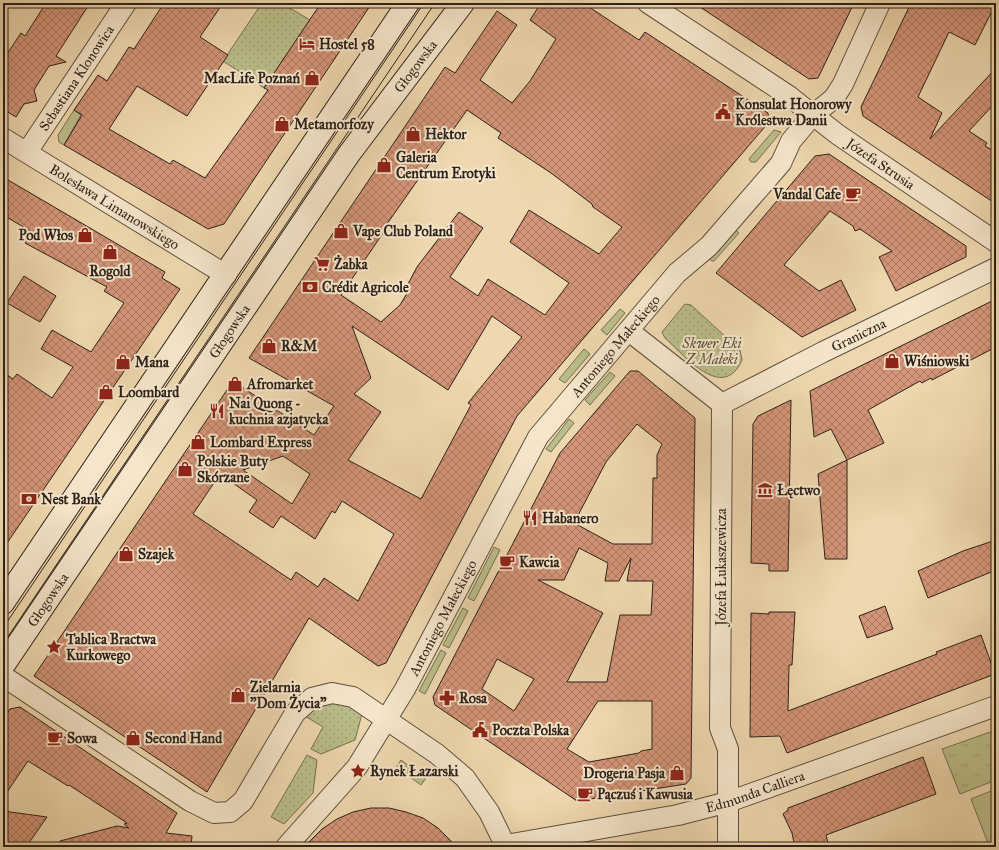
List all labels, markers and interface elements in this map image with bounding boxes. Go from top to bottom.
street label: Sebastiana Klonowica [35,22,118,134]
hotel icon: Hostel 58 [298,35,316,53]
place label: Hostel 58 [319,36,375,53]
street label: Głogowska [390,37,441,96]
shop icon: MacLife Poznań [303,69,321,87]
place label: MacLife Poznań [204,70,300,87]
place label: Konsulat Honorowy Królestwa Danii [735,96,853,129]
public building icon: Konsulat Honorowy Królestwa Danii [714,103,732,121]
shop icon: Metamorfozy [273,115,291,133]
place label: Metamorfozy [294,116,375,134]
shop icon: Hektor [404,125,422,143]
place label: Hektor [425,126,467,143]
street label: Józefa Strusia [841,134,918,193]
place label: Galeria Centrum Erotyki [396,149,496,183]
shop icon: Galeria Centrum Erotyki [375,156,393,174]
street label: Bolesława Limanowskiego [46,161,182,253]
cafe icon: Vandal Cafe [844,185,862,203]
place label: Vandal Cafe [772,186,841,203]
shop icon: Vape Club Poland [332,222,350,240]
place label: Vape Club Poland [352,223,454,241]
shop icon: Pod Włos [76,226,94,244]
place label: Pod Włos [19,227,73,244]
shop icon: Rogold [101,243,119,261]
place label: Żabka [334,254,369,273]
supermarket icon: Żabka [313,255,331,273]
place label: Rogold [89,263,132,281]
bank icon: Crédit Agricole [301,278,319,296]
place label: Crédit Agricole [322,279,409,297]
street label: Antoniego Małeckiego [567,292,664,402]
street label: Głogowska [205,301,254,362]
street label: Graniczna [829,315,889,356]
park label: Skwer Eki Z Małeki [681,335,742,368]
shop icon: R&M [260,337,278,355]
place label: R&M [281,338,318,355]
shop icon: Wiśniowski [883,352,901,370]
shop icon: Mana [114,353,132,371]
place label: Wiśniowski [904,353,969,370]
place label: Mana [135,354,170,371]
shop icon: Afromarket [226,375,244,393]
place label: Afromarket [246,376,313,393]
shop icon: Loombard [97,383,115,401]
place label: Loombard [118,384,180,401]
place label: Nai Quong - kuchnia azjatycka [229,395,330,429]
restaurant icon: Nai Quong - kuchnia azjatycka [208,402,226,420]
shop icon: Lombard Express [189,433,207,451]
place label: Lombard Express [210,434,312,452]
place label: Polskie Buty Skórzane [197,453,269,486]
shop icon: Polskie Buty Skórzane [176,460,194,478]
museum icon: Łęctwo [756,481,774,499]
place label: Łęctwo [777,482,820,499]
bank icon: Nest Bank [20,490,38,508]
place label: Nest Bank [41,491,101,508]
street label: Józefa Łukaszewicza [713,508,731,628]
restaurant icon: Habanero [521,509,539,527]
place label: Habanero [542,510,598,527]
shop icon: Szajek [117,545,135,563]
place label: Szajek [138,546,175,564]
cafe icon: Kawcia [498,553,516,571]
place label: Kawcia [519,554,561,571]
street label: Antoniego Małeckiego [405,557,481,680]
street label: Głogowska [24,570,72,630]
place label: Tablica Bractwa Kurkowego [65,631,157,665]
place icon: Tablica Bractwa Kurkowego [45,638,63,656]
place label: Zielarnia "Dom Życia" [250,679,327,713]
shop icon: Zielarnia "Dom Życia" [229,686,247,704]
pharmacy icon: Rosa [438,689,456,707]
place label: Rosa [459,690,488,707]
public building icon: Poczta Polska [471,721,489,739]
place label: Poczta Polska [492,722,570,739]
cafe icon: Sowa [46,729,64,747]
shop icon: Second Hand [124,729,142,747]
place label: Sowa [67,730,98,747]
place label: Second Hand [145,730,223,747]
place icon: Rynek Łazarski [349,762,367,780]
place label: Rynek Łazarski [370,763,458,781]
shop icon: Drogeria Pasja [668,764,686,782]
place label: Drogeria Pasja [583,765,666,783]
street label: Edmunda Calliera [704,767,807,817]
cafe icon: Pączuś i Kawusia [576,785,594,803]
place label: Pączuś i Kawusia [597,786,694,803]

